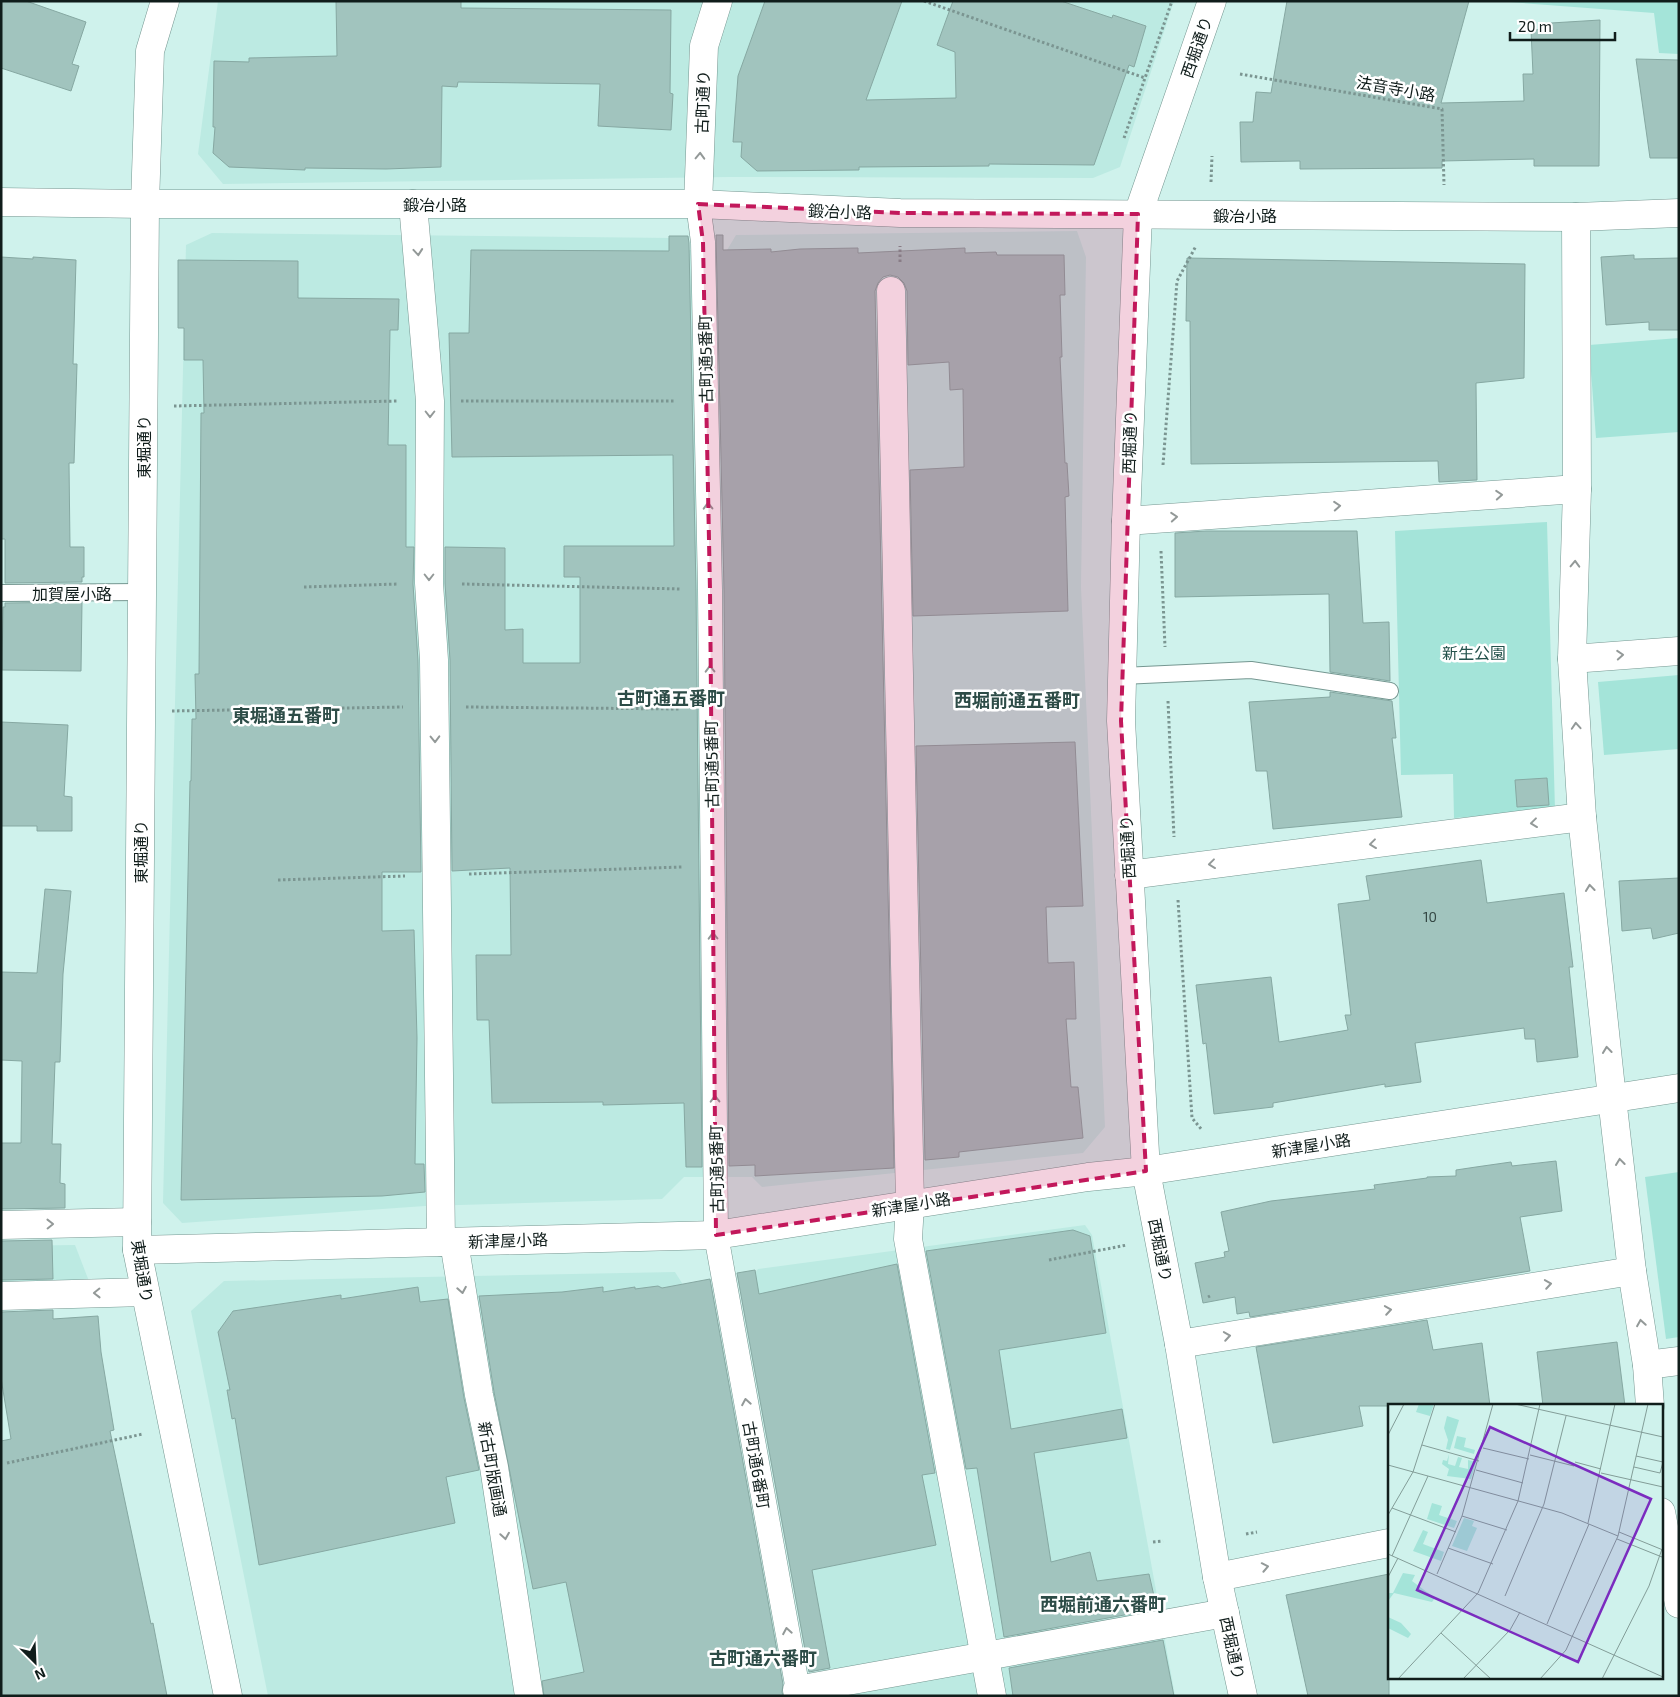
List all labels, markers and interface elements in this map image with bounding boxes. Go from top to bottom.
scale bar [1510,10,1615,42]
street label: 西堀通り [1177,14,1215,80]
text: 20 m [1518,17,1552,35]
street label: 古町通り [691,70,713,134]
street label: 法音寺小路 [1355,72,1437,104]
one-way arrow [695,151,705,159]
street label: 鍛冶小路 [403,195,467,214]
street label: 鍛冶小路 [808,200,872,222]
street label: 鍛冶小路 [1213,206,1277,225]
one-way arrow [412,248,423,256]
street label: 古町通5番町 [695,315,715,403]
one-way arrow [425,410,435,418]
street label: 西堀通り [1118,410,1140,474]
street label: 東堀通り [134,415,153,479]
one-way arrow [1495,489,1503,500]
one-way arrow [1333,501,1341,512]
one-way arrow [703,502,713,510]
one-way arrow [1171,512,1179,523]
one-way arrow [1570,560,1580,568]
one-way arrow [424,573,434,581]
street label: 加賀屋小路 [32,584,112,603]
park label: 新生公園 [1442,643,1506,662]
one-way arrow [1617,650,1625,661]
one-way arrow [705,664,716,672]
district label: 古町通五番町 [617,687,725,709]
district label: 西堀前通五番町 [954,689,1080,711]
district label: 東堀通五番町 [232,704,340,726]
street label: 古町通5番町 [701,720,721,808]
one-way arrow [1571,722,1582,730]
one-way arrow [430,736,440,743]
street label: 西堀通り [1116,815,1138,879]
one-way arrow [1530,817,1538,828]
street label: 東堀通り [131,820,150,884]
one-way arrow [1368,838,1376,849]
one-way arrow [1207,859,1216,869]
one-way arrow [1585,884,1596,892]
house number: 10 [1423,908,1437,925]
one-way arrow [708,932,718,940]
one-way arrow [1602,1045,1613,1053]
one-way arrow [710,1094,720,1102]
street label: 古町通5番町 [706,1125,726,1213]
street label: 新津屋小路 [1270,1129,1352,1161]
one-way arrow [1615,1157,1626,1165]
street label: 新津屋小路 [870,1188,952,1220]
street label: 西堀通り [1146,1217,1176,1283]
one-way arrow [46,1219,54,1229]
street label: 新津屋小路 [468,1229,548,1251]
street label: 東堀通り [129,1238,157,1304]
one-way arrow [1544,1280,1552,1290]
one-way arrow [457,1286,467,1294]
one-way arrow [92,1288,100,1298]
one-way arrow [1383,1306,1392,1316]
one-way arrow [1636,1318,1646,1327]
one-way arrow [1224,1331,1232,1342]
one-way arrow [742,1397,752,1406]
inset map [1388,1404,1662,1680]
street label: 古町通6番町 [740,1419,774,1511]
street label: 新古町版画通 [475,1420,511,1518]
one-way arrow [499,1532,509,1541]
one-way arrow [1261,1563,1269,1573]
district label: 西堀前通六番町 [1040,1593,1166,1615]
street label: 西堀通り [1217,1615,1249,1681]
one-way arrow [782,1626,792,1635]
north arrow [10,1637,60,1687]
district label: 古町通六番町 [709,1647,817,1669]
text: N [32,1665,49,1684]

